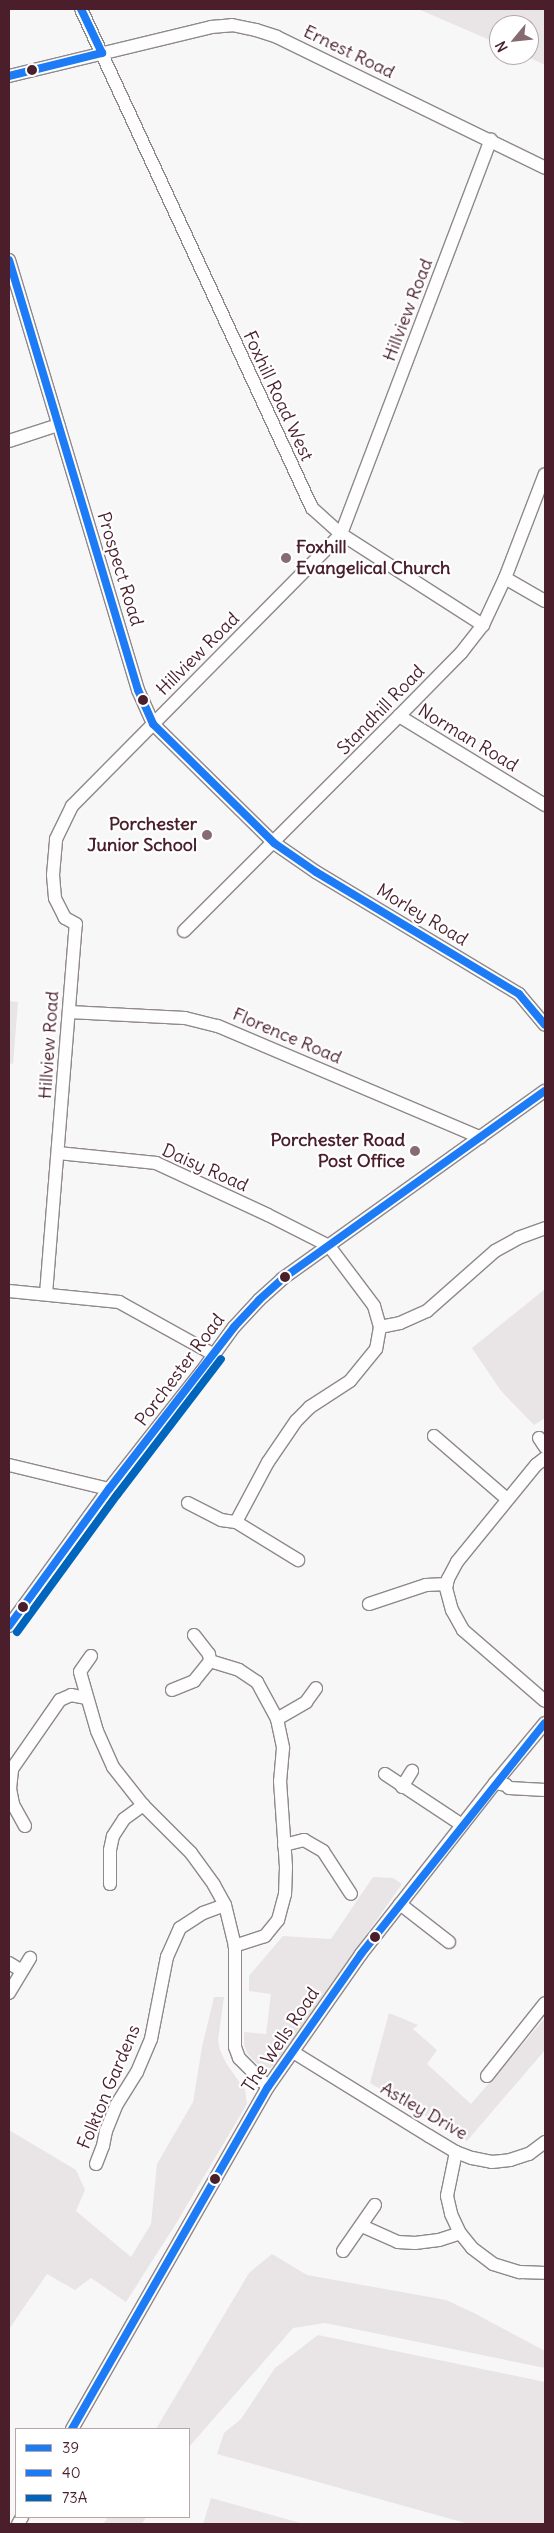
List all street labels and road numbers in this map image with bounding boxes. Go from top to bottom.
street label: Ernest Road [300,21,398,83]
street label: Hillview Road [379,256,437,364]
street label: Foxhill Road West [238,328,318,464]
street label: Prospect Road [92,509,148,629]
street label: Hillview Road [152,608,244,700]
street label: Standhill Road [333,661,429,759]
street label: Norman Road [414,700,522,776]
street label: Morley Road [373,879,471,951]
street label: Hillview Road [34,990,64,1100]
street label: Florence Road [229,1003,345,1069]
street label: Daisy Road [159,1139,251,1197]
street label: Porchester Road [131,1310,229,1430]
street label: The Wells Road [238,1983,324,2097]
street label: Folkton Gardens [73,2022,145,2152]
street label: Astley Drive [377,2077,471,2145]

